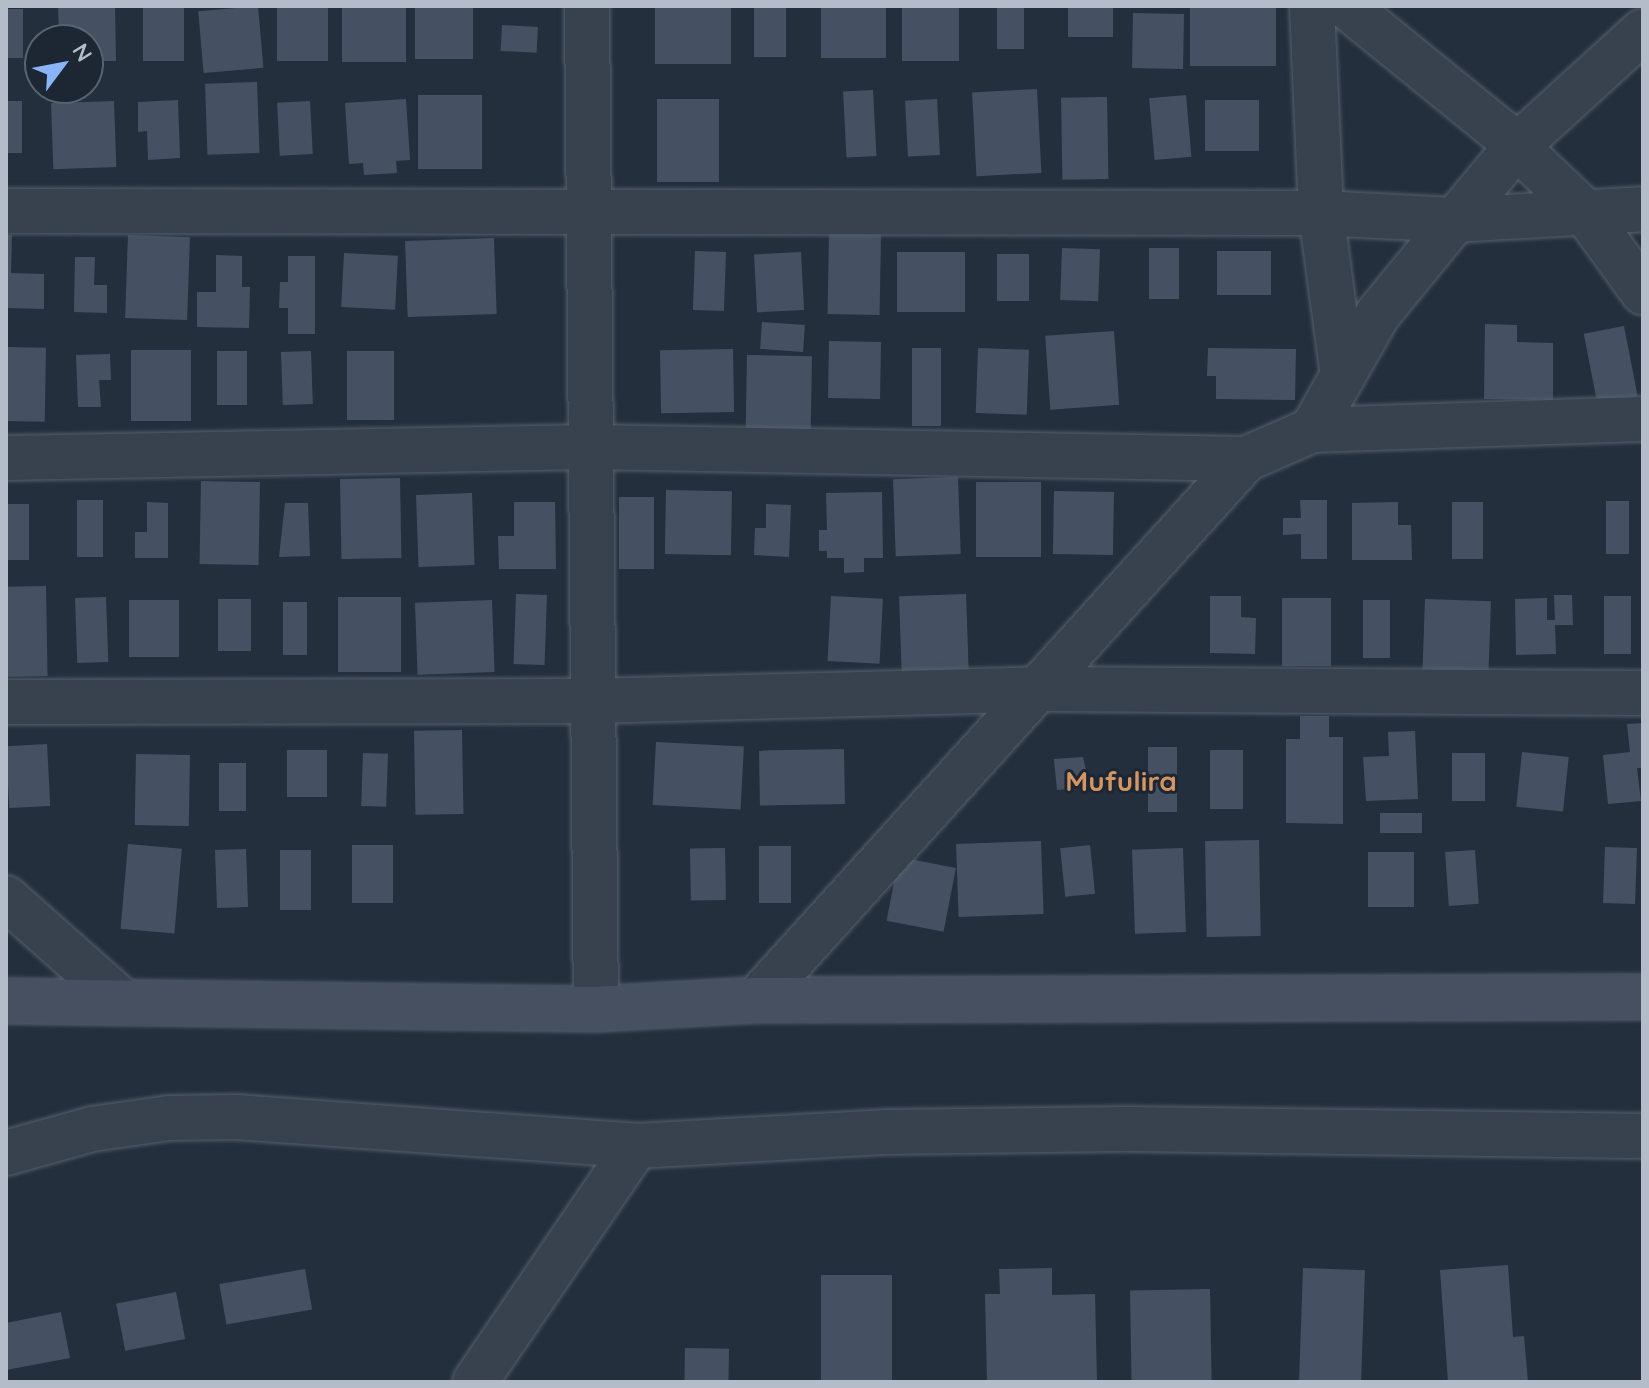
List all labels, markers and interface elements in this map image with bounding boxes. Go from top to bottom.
north arrow [24,24,104,104]
text: N [66,38,99,67]
district label: Mufulira [1065,764,1177,798]

